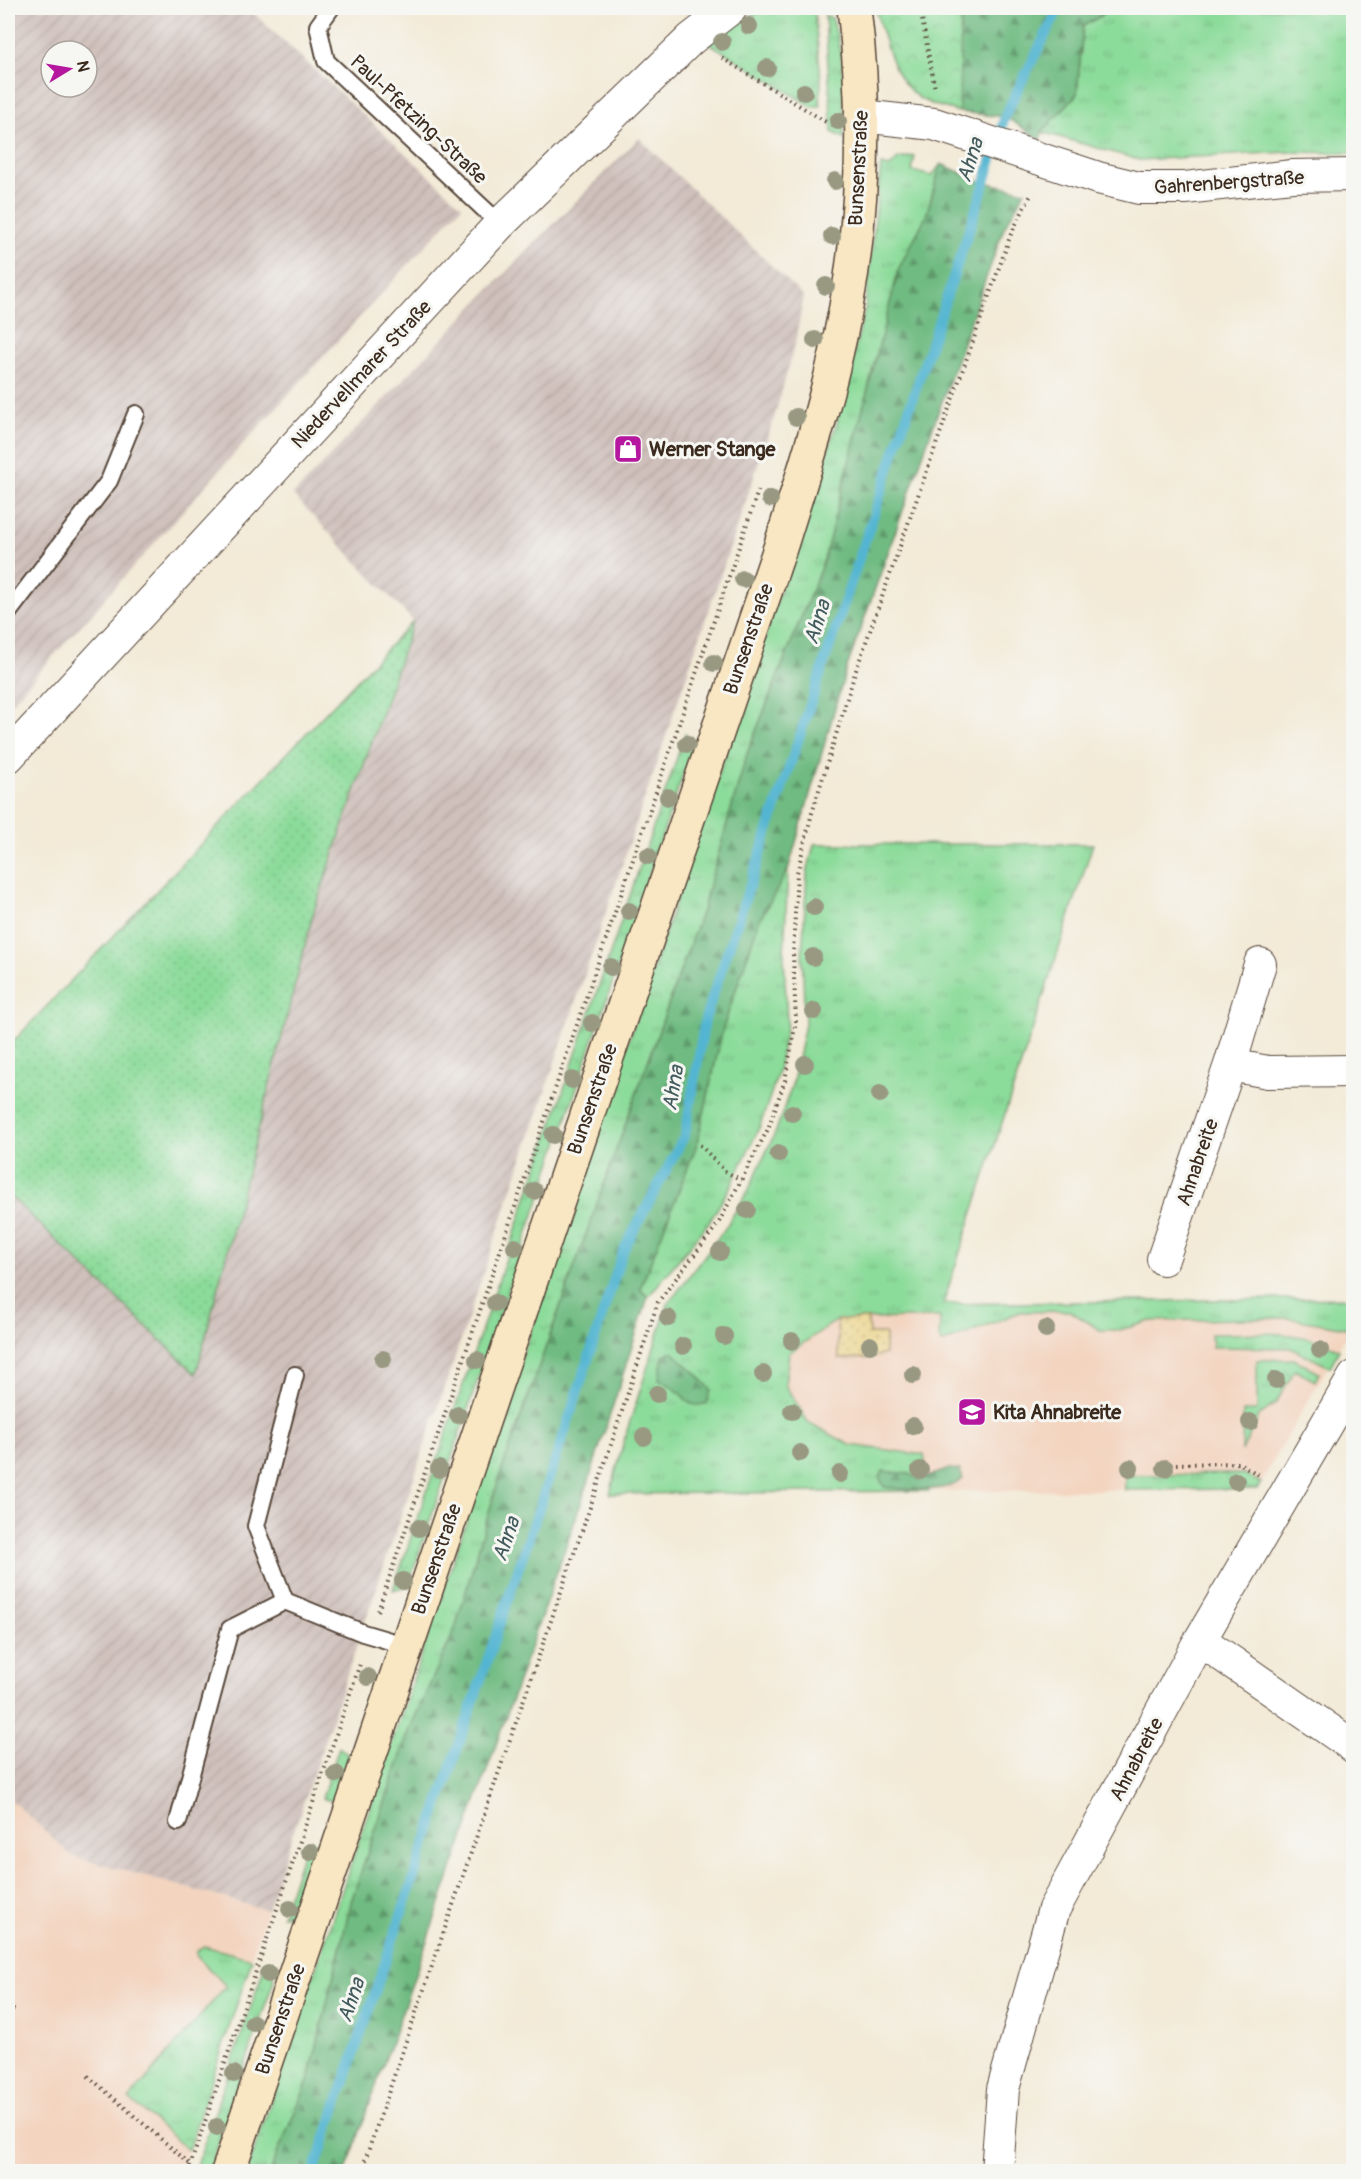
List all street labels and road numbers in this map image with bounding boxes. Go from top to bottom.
street label: Paul-Pfetzing-Straße [345,49,493,189]
street label: Bunsenstraße [843,109,874,227]
street label: Gahrenbergstraße [1153,165,1305,200]
street label: Niedervellmarer Straße [286,295,437,454]
street label: Bunsenstraße [718,580,779,698]
street label: Bunsenstraße [562,1040,623,1158]
street label: Ahnabreite [1171,1115,1224,1209]
street label: Bunsenstraße [406,1500,467,1618]
street label: Ahnabreite [1104,1713,1169,1805]
street label: Bunsenstraße [250,1960,311,2078]

